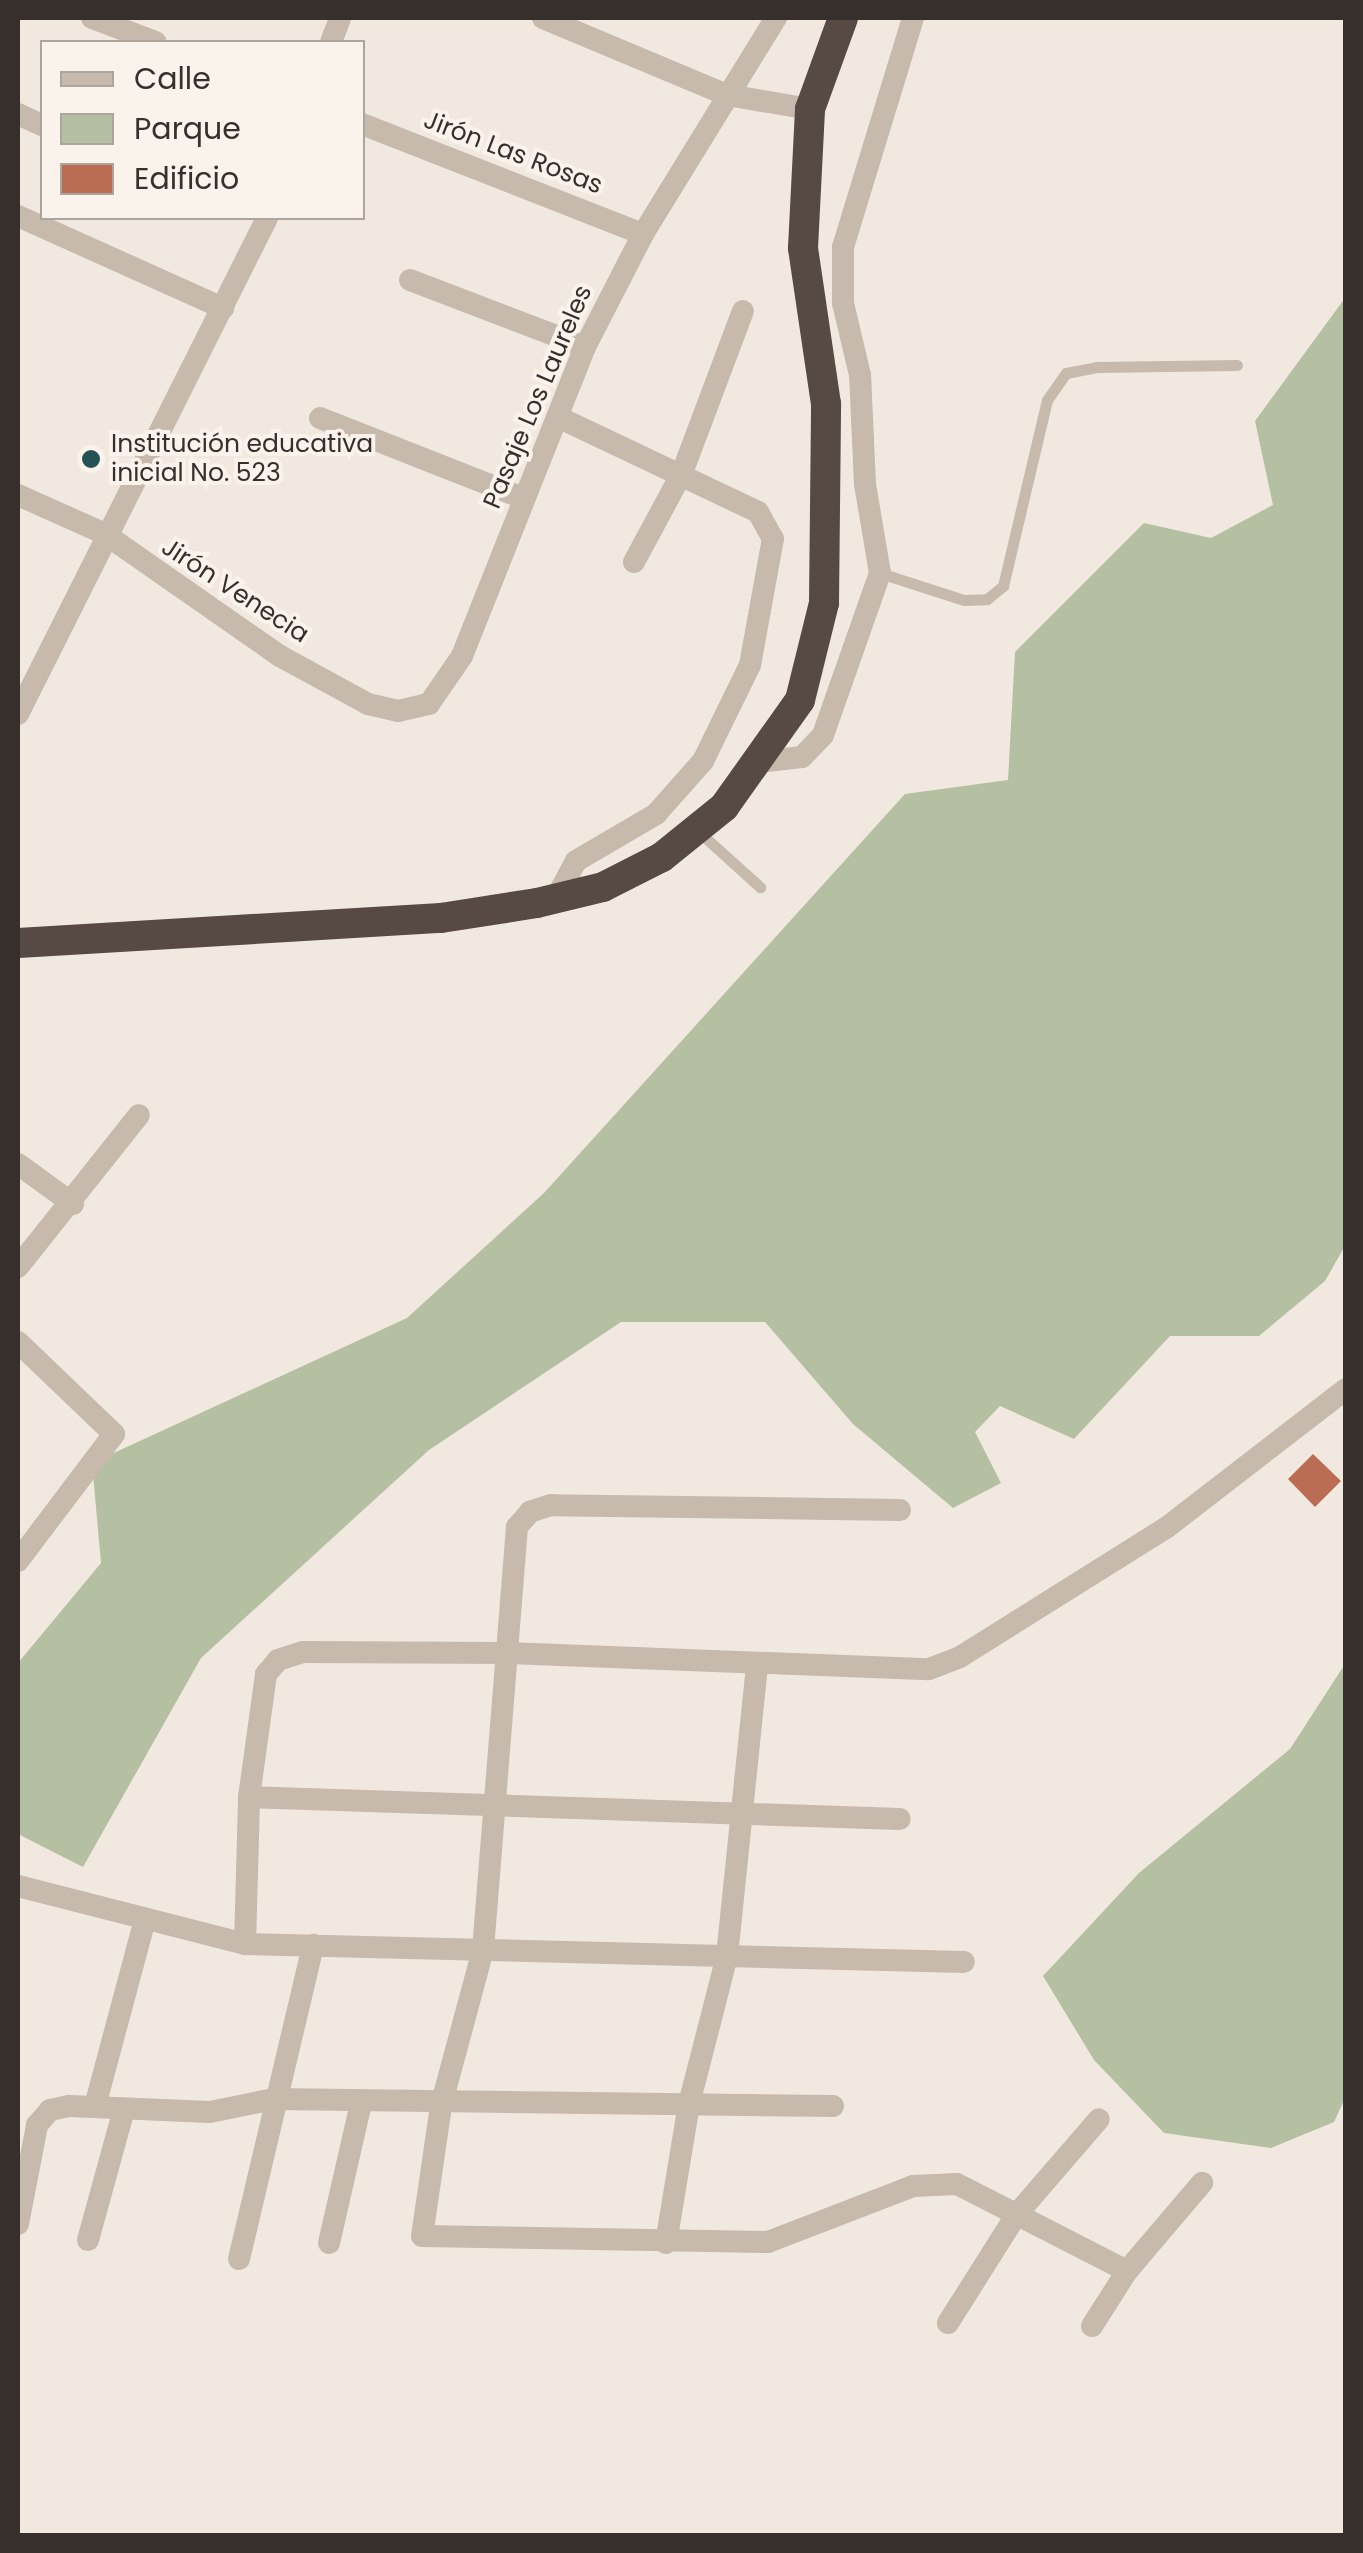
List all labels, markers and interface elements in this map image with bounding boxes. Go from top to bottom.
legend [40,40,365,220]
text: Calle [134,57,211,100]
street label: Jirón Las Rosas [419,105,607,201]
text: Parque [134,107,241,150]
text: Edificio [134,157,239,200]
street label: Pasaje Los Laureles [477,281,599,513]
place label: Institución educativa inicial No. 523 [111,430,373,489]
marker: Institución educativa inicial No. 523 [80,448,102,470]
street label: Jirón Venecia [156,532,314,650]

